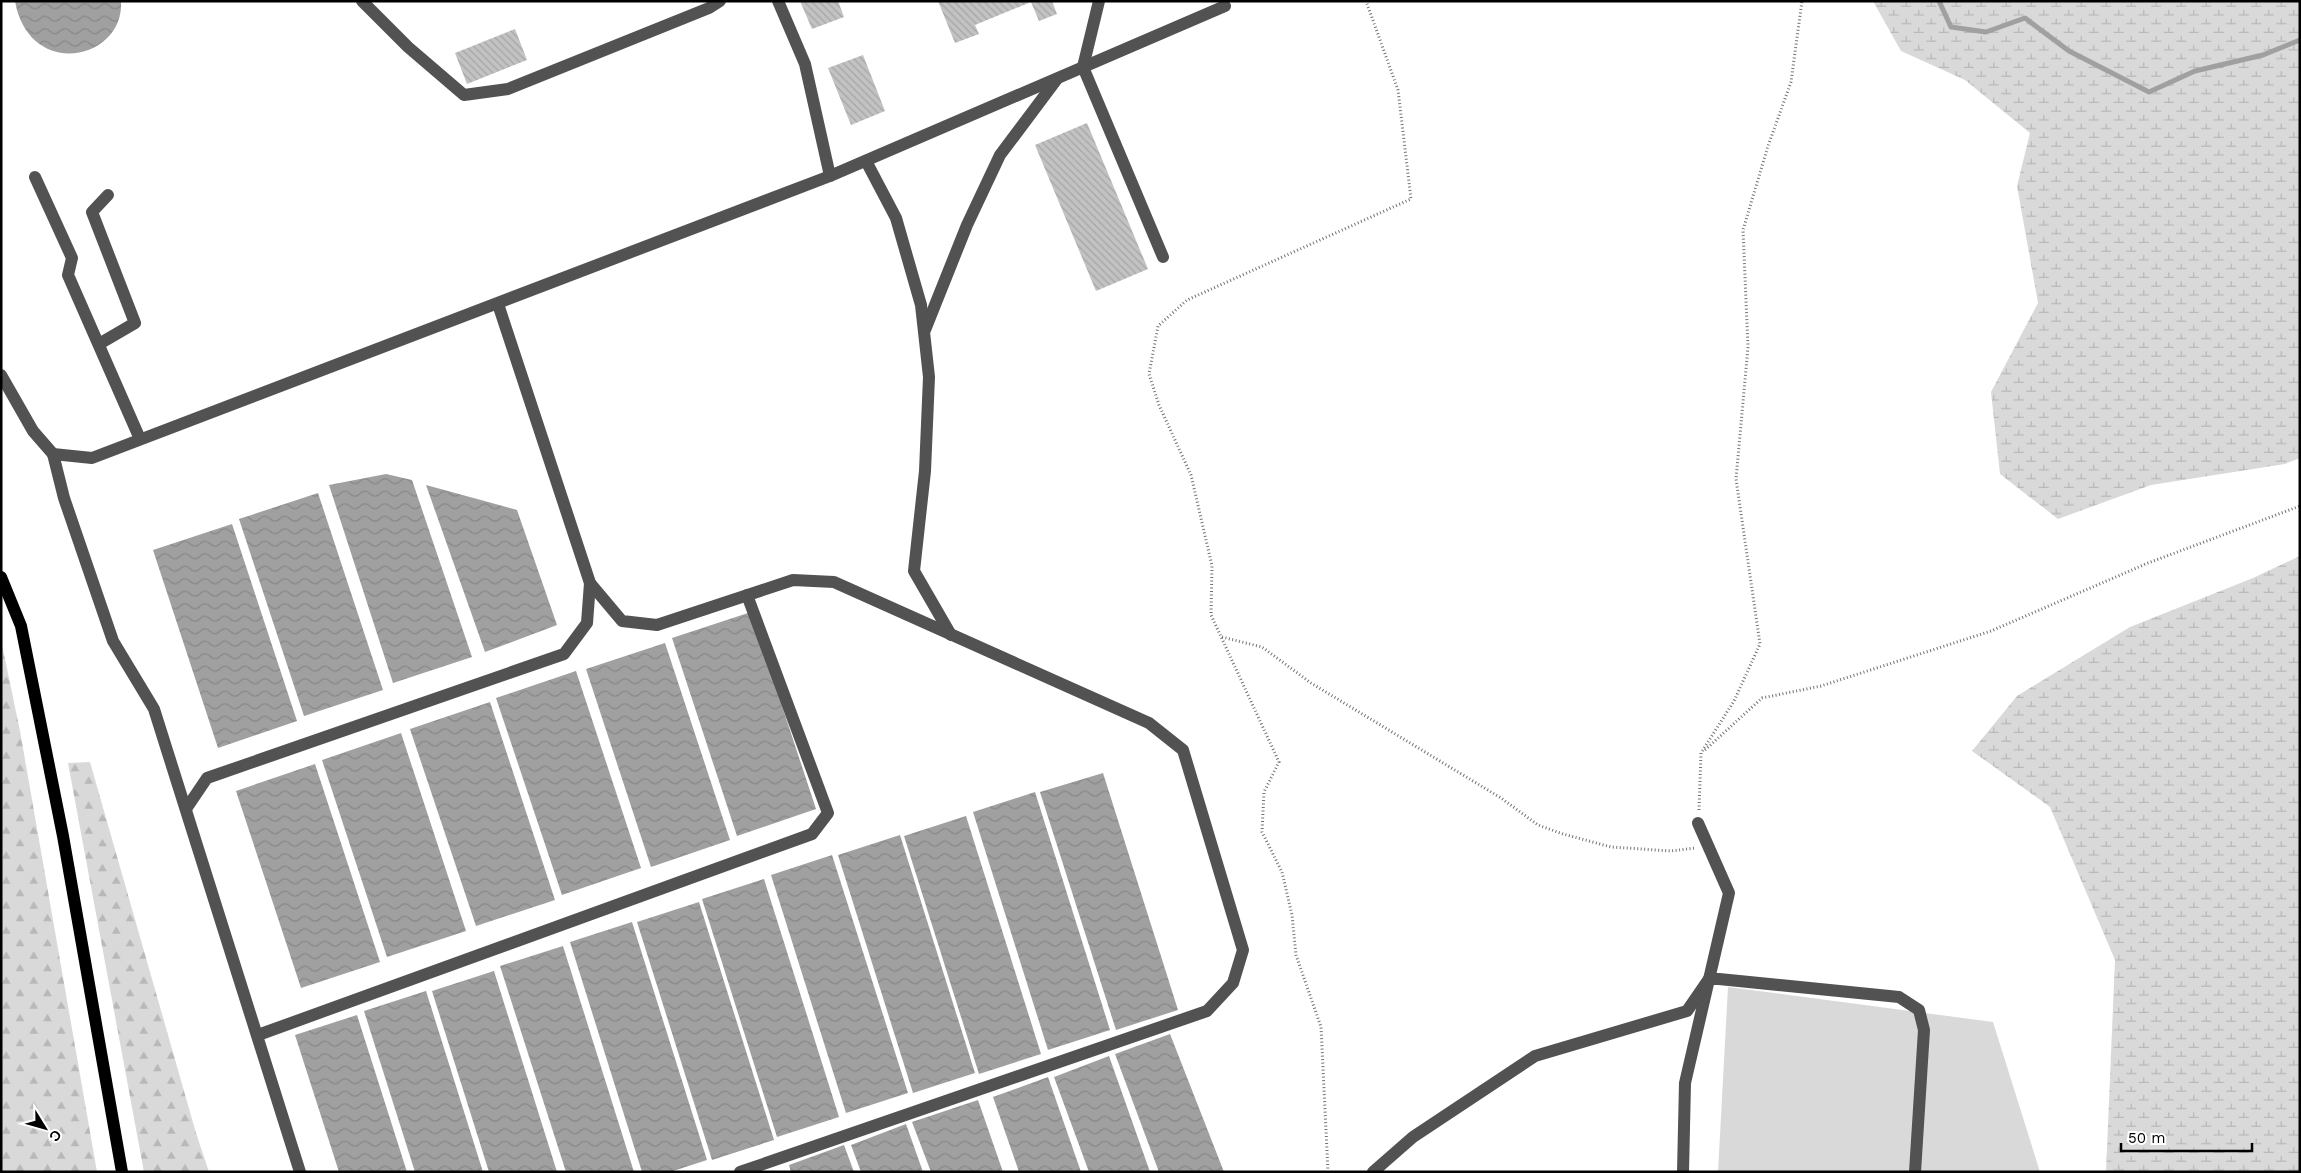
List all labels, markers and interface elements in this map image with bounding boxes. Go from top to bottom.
north arrow [20,1103,70,1153]
scale bar [2121,1120,2252,1152]
text: С [46,1127,65,1145]
text: 50 m [2128,1129,2165,1147]

